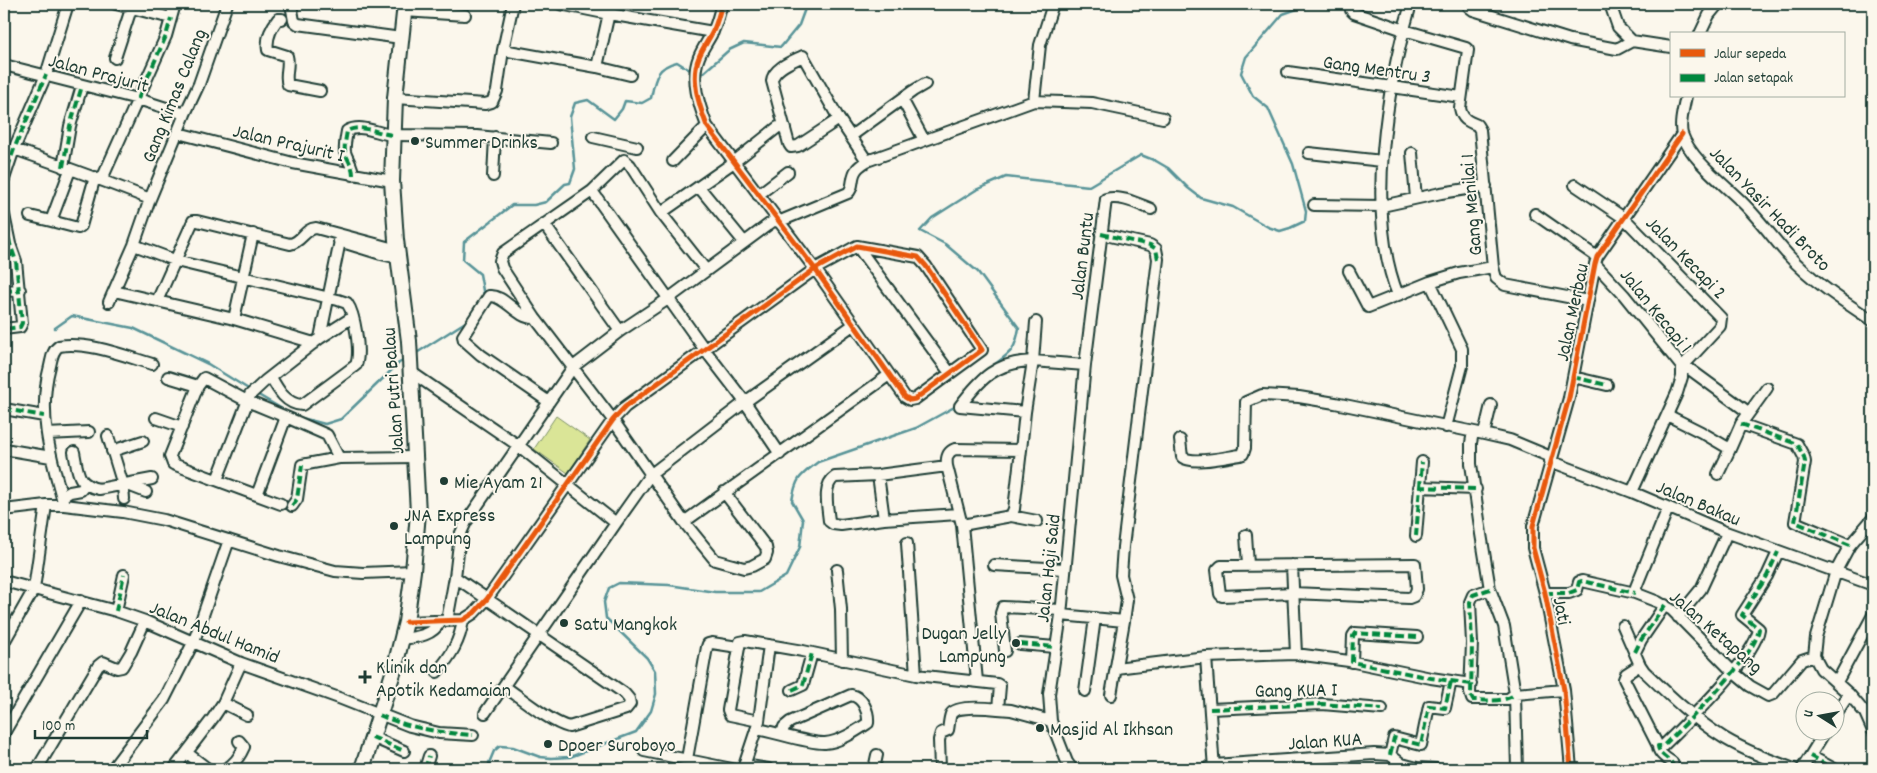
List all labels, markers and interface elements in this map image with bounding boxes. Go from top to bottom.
street label: Gang Kimas Calang [136,25,215,167]
legend [1670,32,1844,98]
text: Jalur sepeda [1714,44,1787,66]
street label: Jalan Prajurit [45,48,152,102]
street label: Gang Mentru 3 [1321,50,1432,92]
text: Jalan setapak [1714,68,1793,90]
street label: Jalan Prajurit I [230,119,347,171]
place label: Summer Drinks [425,130,538,158]
marker: Summer Drinks [409,135,421,147]
street label: Jalan Yasir Hadi Broto [1702,141,1836,279]
street label: Gang Menilai 1 [1455,153,1491,257]
street label: Jalan Buntu [1065,211,1103,302]
street label: Jalan Kecapi 2 [1638,211,1732,307]
street label: Jalan Merbau [1550,261,1598,364]
street label: Jalan Kecapi 1 [1612,263,1698,360]
street label: Jalan Putri Balau [377,326,413,455]
place label: Mie Ayam 21 [454,470,543,498]
street label: Jalan Bakau [1651,474,1745,535]
marker: Mie Ayam 21 [438,475,450,487]
place label: JNA Express Lampung [404,503,495,554]
street label: Jalan Haji Said [1030,513,1070,624]
marker: JNA Express Lampung [388,520,400,532]
street label: Jalan Ketapang [1662,585,1768,682]
street label: Jalan Abdul Hamid [145,595,283,673]
street label: Jati [1544,595,1577,628]
place label: Satu Mangkok [574,612,677,640]
marker: Satu Mangkok [558,617,570,629]
place label: Dugan Jelly Lampung [921,621,1007,672]
marker: Dugan Jelly Lampung [1010,637,1022,649]
place label: Klinik dan Apotik Kedamaian [376,655,511,706]
marker: Klinik dan Apotik Kedamaian [358,670,372,684]
street label: Gang KUA I [1254,677,1338,707]
north arrow [1794,690,1844,740]
scale bar [35,708,148,740]
text: U [1799,708,1820,719]
text: 100 m [42,716,75,738]
place label: Masjid Al Ikhsan [1050,717,1173,745]
marker: Masjid Al Ikhsan [1034,722,1046,734]
street label: Jalan KUA [1287,726,1363,760]
place label: Dpoer Suroboyo [558,733,676,761]
marker: Dpoer Suroboyo [542,738,554,750]

